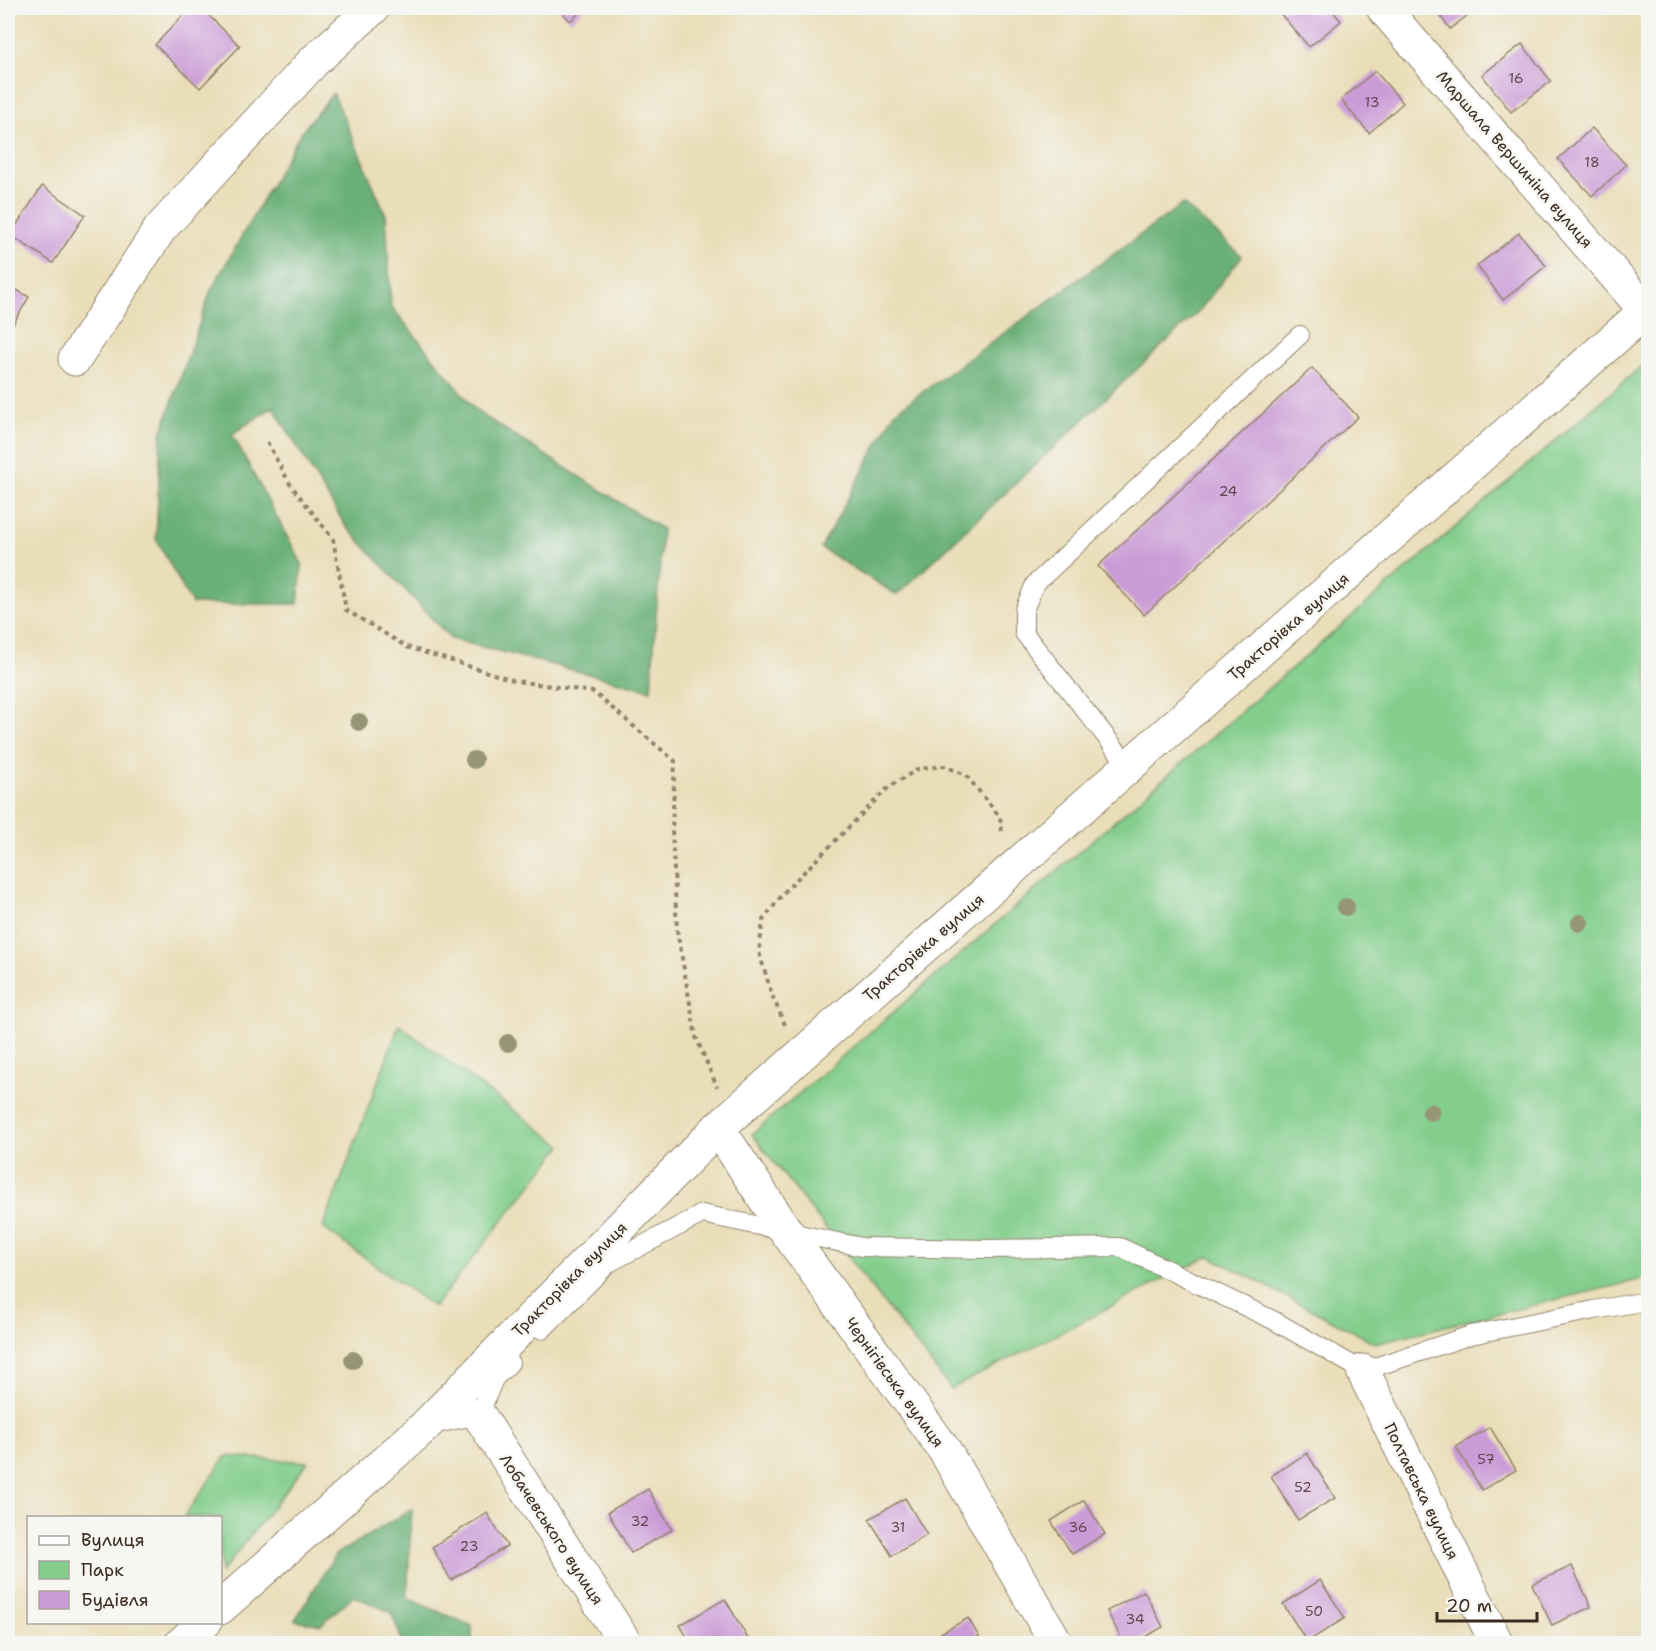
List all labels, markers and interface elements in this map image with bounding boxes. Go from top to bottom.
street label: Маршала Вершиніна вулиця [1432,66,1598,253]
house number: 16 [1508,69,1524,87]
house number: 13 [1365,93,1379,111]
house number: 18 [1584,153,1600,171]
house number: 24 [1219,482,1238,500]
street label: Тракторівка вулиця [1223,568,1354,685]
street label: Тракторівка вулиця [858,889,989,1006]
street label: Тракторівка вулиця [507,1217,631,1341]
street label: Чернігівська вулиця [840,1313,949,1452]
street label: Полтавська вулиця [1379,1419,1464,1563]
street label: Лобачевського вулиця [495,1450,608,1609]
house number: 57 [1477,1450,1495,1468]
house number: 52 [1294,1478,1312,1496]
house number: 32 [631,1512,649,1530]
legend [27,1516,222,1624]
house number: 31 [891,1518,905,1536]
house number: 36 [1068,1518,1088,1536]
text: Вулиця [81,1528,145,1552]
house number: 23 [460,1537,478,1555]
text: Парк [81,1558,124,1582]
scale bar [1437,1585,1538,1623]
text: Будівля [81,1588,149,1612]
text: 20 m [1446,1594,1492,1618]
house number: 50 [1305,1602,1323,1620]
house number: 34 [1125,1610,1145,1628]

